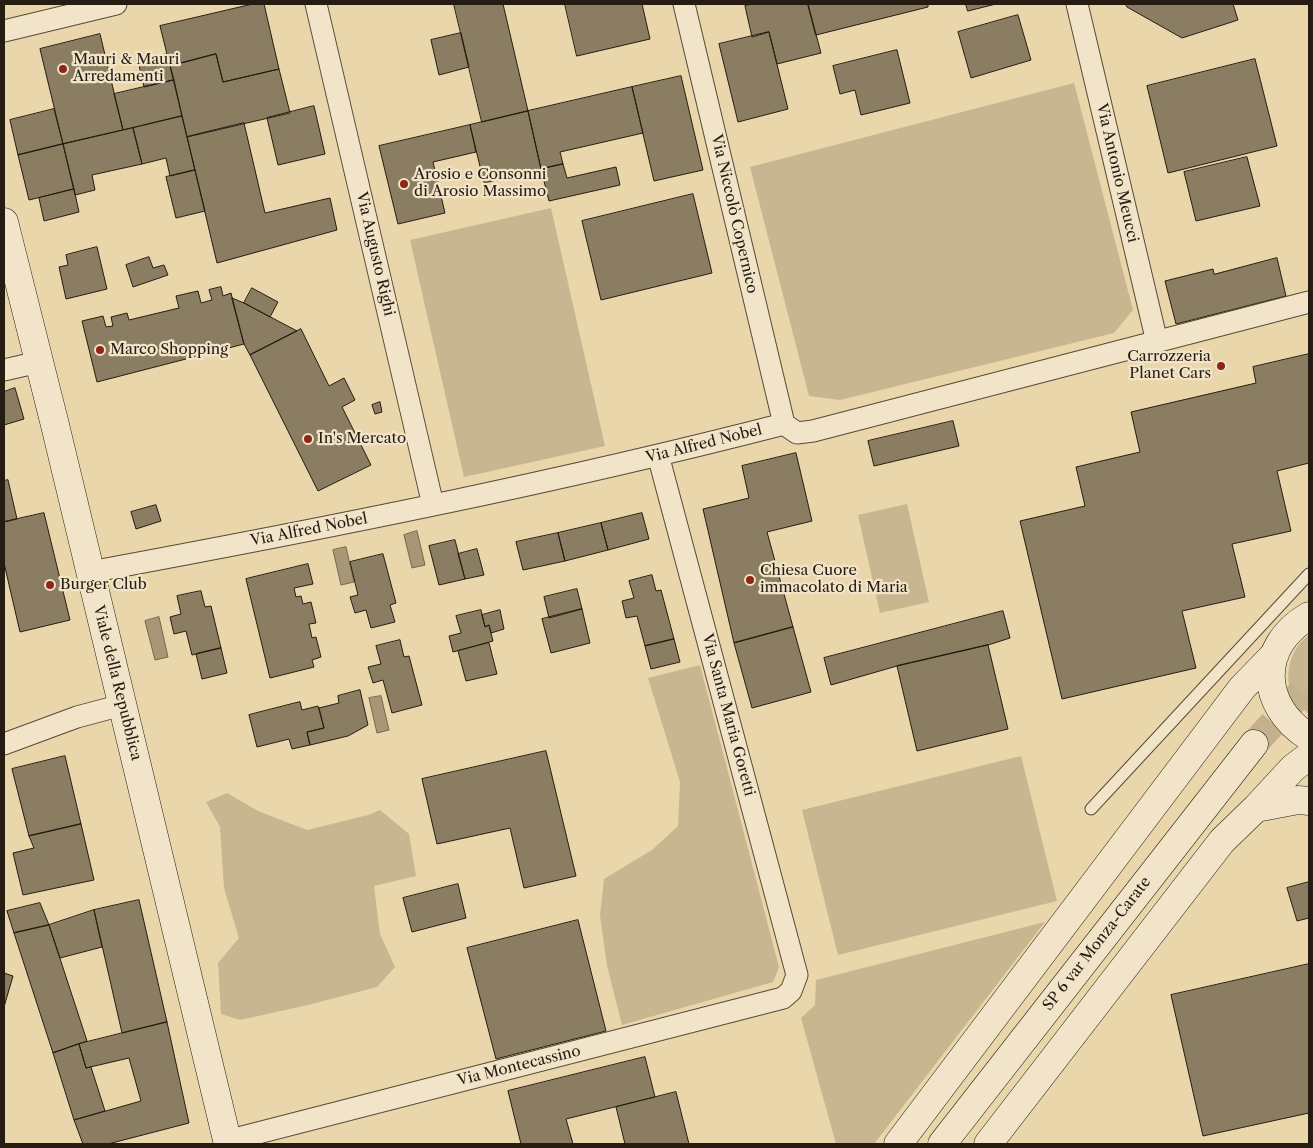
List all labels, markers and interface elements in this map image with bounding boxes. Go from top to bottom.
place label: Mauri & Mauri Arredamenti [73,51,179,86]
marker: Mauri & Mauri Arredamenti [57,63,69,75]
street label: Via Antonio Meucci [1092,102,1142,244]
street label: Via Niccolò Copernico [707,133,761,295]
place label: Arosio e Consonni di Arosio Massimo [414,166,546,201]
marker: Arosio e Consonni di Arosio Massimo [398,178,410,190]
street label: Via Augusto Righi [352,190,398,318]
place label: Marco Shopping [110,341,228,359]
marker: Marco Shopping [94,344,106,356]
place label: Carrozzeria Planet Cars [1127,348,1211,383]
marker: Carrozzeria Planet Cars [1215,360,1227,372]
street label: Via Alfred Nobel [644,421,764,467]
place label: In's Mercato [318,430,406,448]
marker: In's Mercato [302,433,314,445]
street label: Via Alfred Nobel [249,510,369,550]
place label: Chiesa Cuore immacolato di Maria [760,562,908,597]
marker: Chiesa Cuore immacolato di Maria [744,574,756,586]
place label: Burger Club [60,576,147,594]
marker: Burger Club [44,579,56,591]
street label: Viale della Repubblica [89,604,145,762]
street label: Via Santa Maria Goretti [698,632,758,798]
street label: SP 6 var Monza-Carate [1039,874,1155,1014]
street label: Via Montecassino [456,1042,582,1090]

